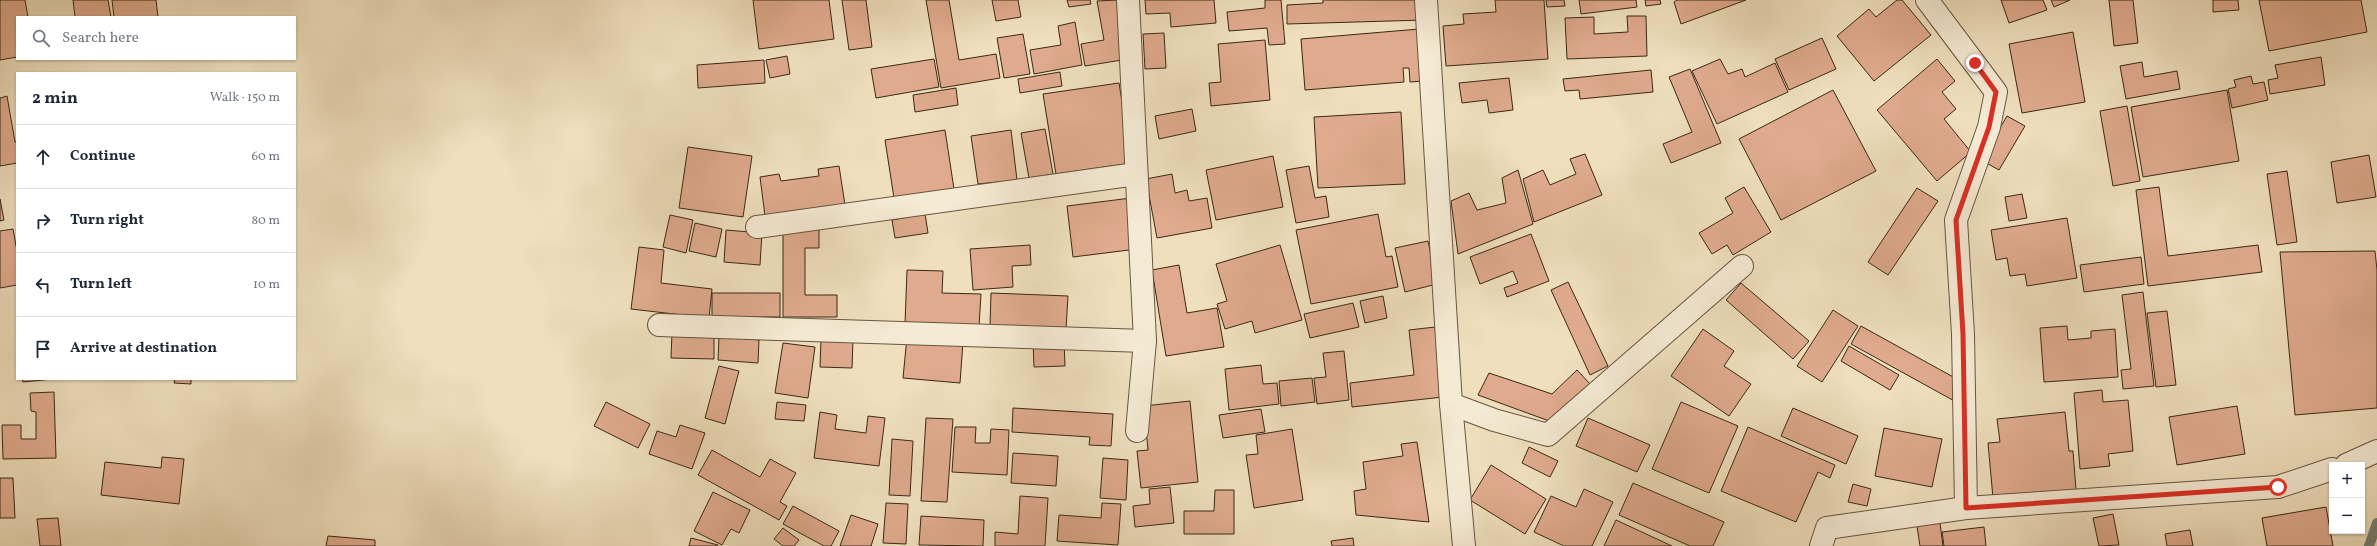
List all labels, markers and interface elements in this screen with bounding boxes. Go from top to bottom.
search box [16,16,296,60]
icon: search [30,27,52,49]
text: Search here [62,28,139,49]
route end [1966,54,1984,72]
text: 2 min [32,87,78,110]
text: Walk · 150 m [210,89,280,107]
icon: ahead [32,146,54,168]
text: Continue [70,146,135,167]
text: 60 m [252,148,280,166]
icon: right [32,210,54,232]
text: Turn right [70,210,144,231]
text: 80 m [251,212,280,230]
icon: left [32,274,54,296]
text: Turn left [70,274,132,295]
text: 10 m [253,276,280,294]
icon: arrive [32,338,54,360]
text: Arrive at destination [70,338,217,359]
map controls [2329,462,2365,534]
button: + [2329,462,2365,498]
route start [2269,478,2287,496]
button: − [2329,498,2365,534]

